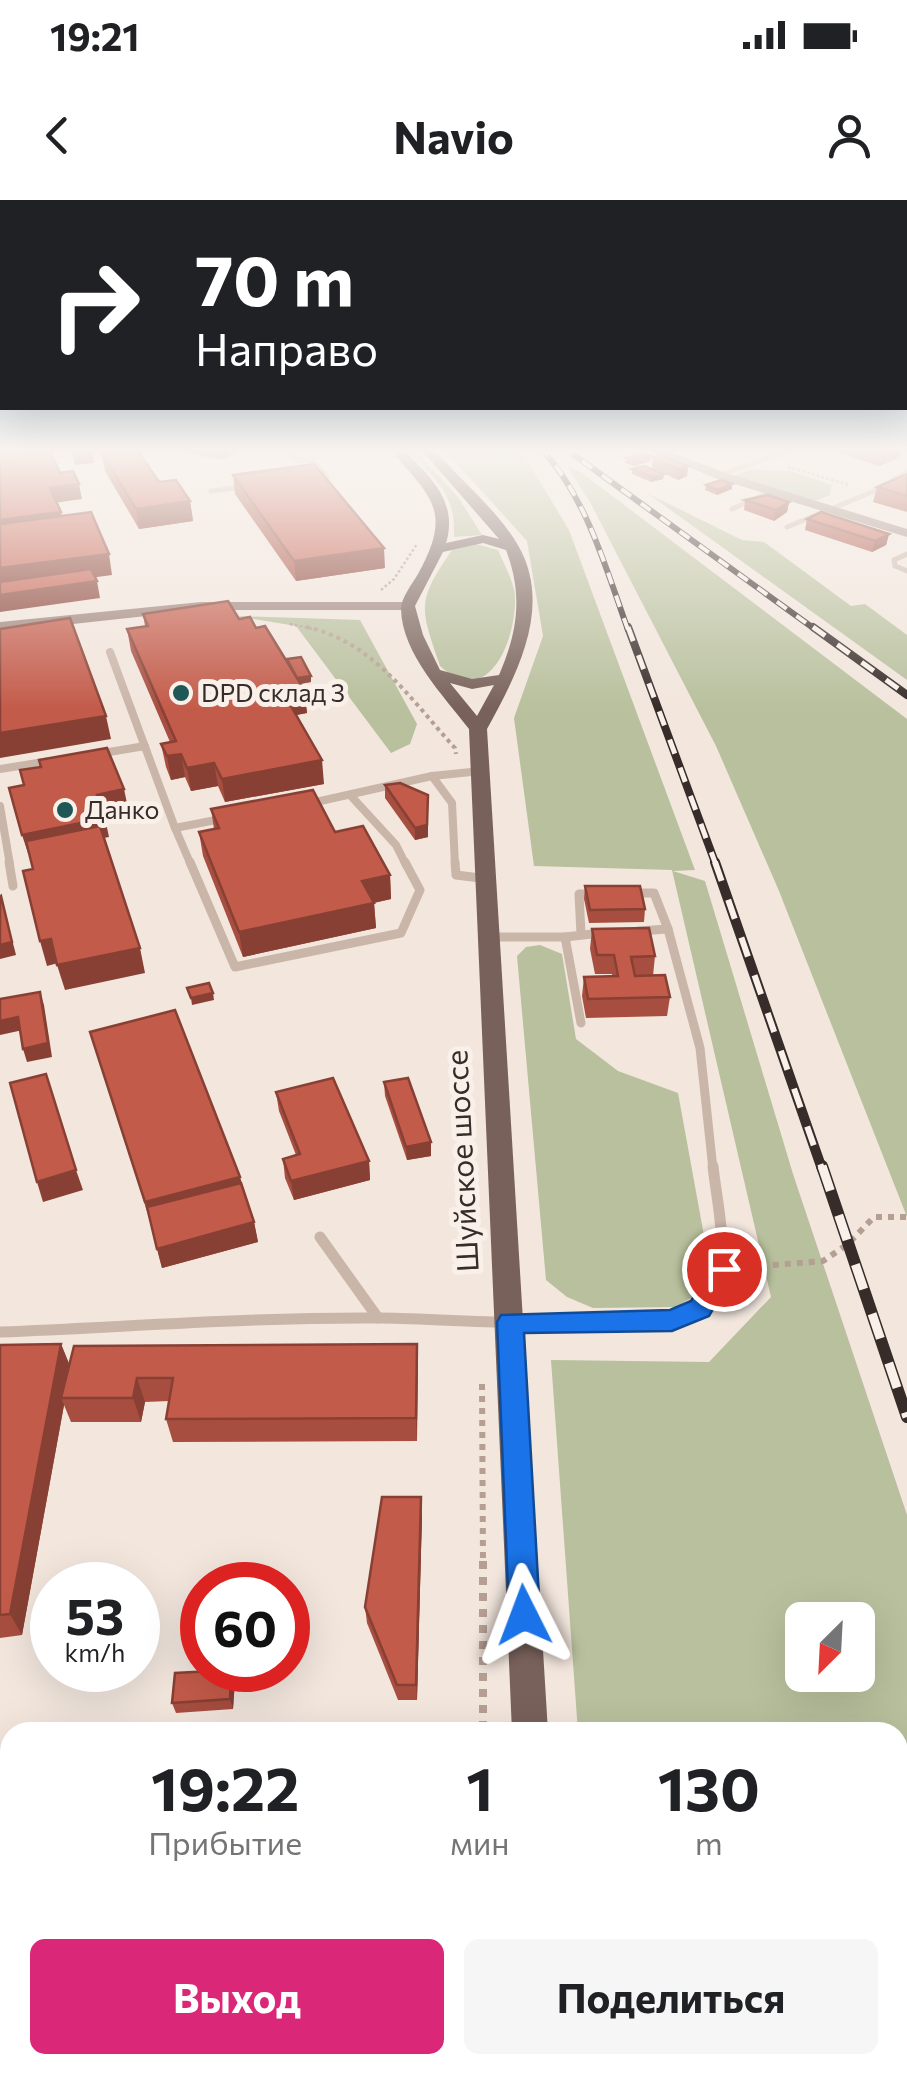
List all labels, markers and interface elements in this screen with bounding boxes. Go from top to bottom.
text: 19:21 [50,12,140,59]
icon: back [30,108,85,163]
text: Navio [393,108,514,163]
icon: person [822,108,877,163]
text: 70 m [195,235,354,320]
icon: right [30,240,160,370]
text: Направо [195,320,378,375]
place label: DPD склад 3 [201,677,345,707]
marker: DPD склад 3 [170,682,192,704]
place label: Данко [85,794,160,824]
marker: Данко [54,799,76,821]
street label: Шуйское шоссе [436,1049,485,1273]
pin [682,1227,767,1312]
icon: arrive [697,1242,752,1297]
speed limit sign: 60 [180,1562,310,1692]
position arrow [472,1563,576,1667]
text: 53 [66,1584,124,1645]
north arrow [785,1602,875,1692]
map controls [785,1602,875,1692]
text: km/h [65,1637,125,1667]
text: 19:22 [151,1750,299,1823]
text: 1 [466,1750,494,1823]
text: 130 [658,1750,760,1823]
text: Прибытие [148,1822,302,1862]
text: мин [450,1822,510,1862]
text: m [695,1822,723,1862]
button: Выход [30,1939,444,2054]
button: Поделиться [464,1939,878,2054]

